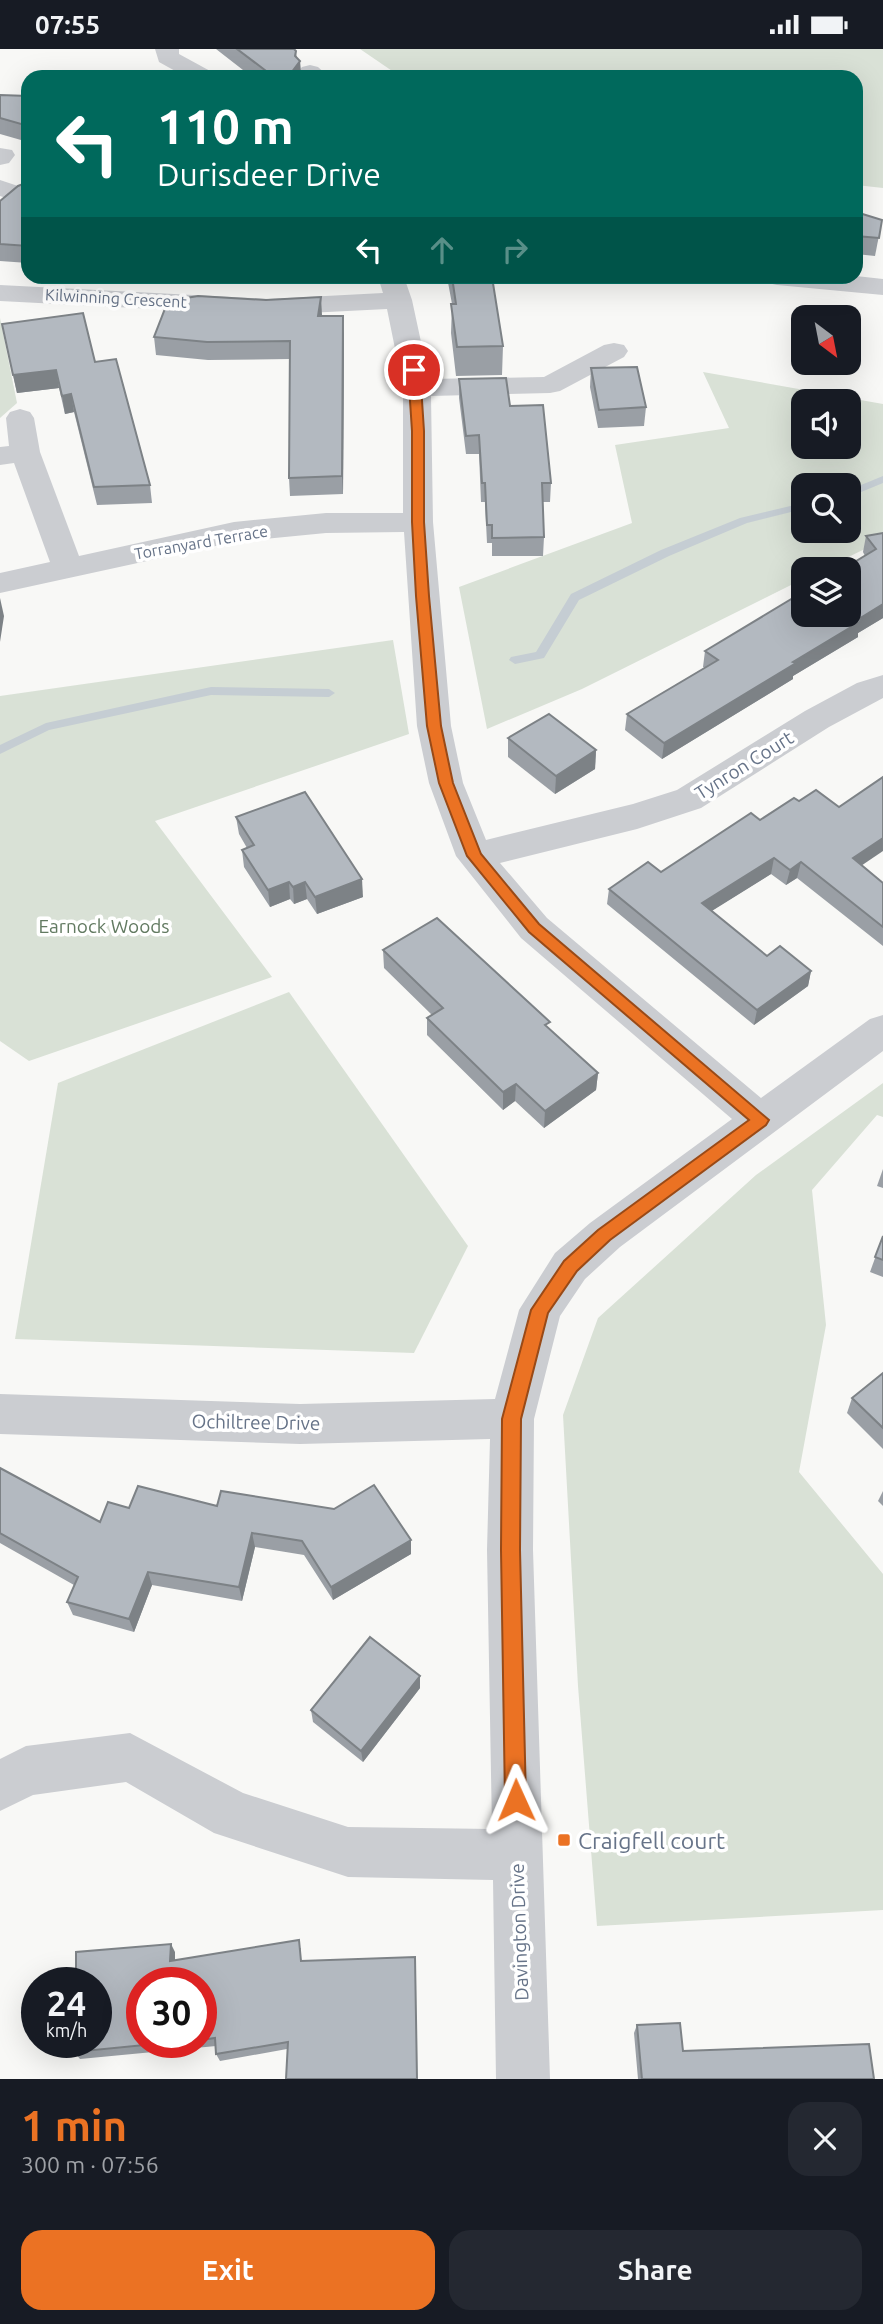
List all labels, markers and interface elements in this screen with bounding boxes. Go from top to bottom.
text: 07:55 [35,10,100,39]
icon: left [42,98,133,189]
text: 110 m [157,98,294,153]
text: Durisdeer Drive [157,156,381,192]
icon: left [350,231,388,269]
icon: ahead [423,231,461,269]
icon: right [496,231,534,269]
street label: Kilwinning Crescent [45,285,188,311]
north arrow [791,305,861,375]
map controls [791,305,861,627]
pin [384,340,444,400]
icon: arrive [395,351,433,389]
button: sound [791,389,861,459]
button: search [791,473,861,543]
street label: Torranyard Terrace [133,521,269,563]
button: layers [791,557,861,627]
street label: Tynron Court [691,726,798,804]
park label: Earnock Woods [38,915,170,937]
street label: Ochiltree Drive [191,1410,321,1434]
position arrow [479,1763,553,1837]
place label: Craigfell court [578,1828,725,1853]
marker: Craigfell court [556,1832,572,1848]
street label: Davington Drive [506,1863,532,2001]
speed limit sign: 30 [126,1967,217,2058]
text: 24 [47,1983,86,2023]
text: km/h [46,2020,87,2040]
text: 1 min [21,2102,127,2149]
button: close [788,2102,862,2176]
text: 300 m · 07:56 [21,2152,159,2177]
button: Exit [21,2230,435,2310]
button: Share [449,2230,862,2310]

